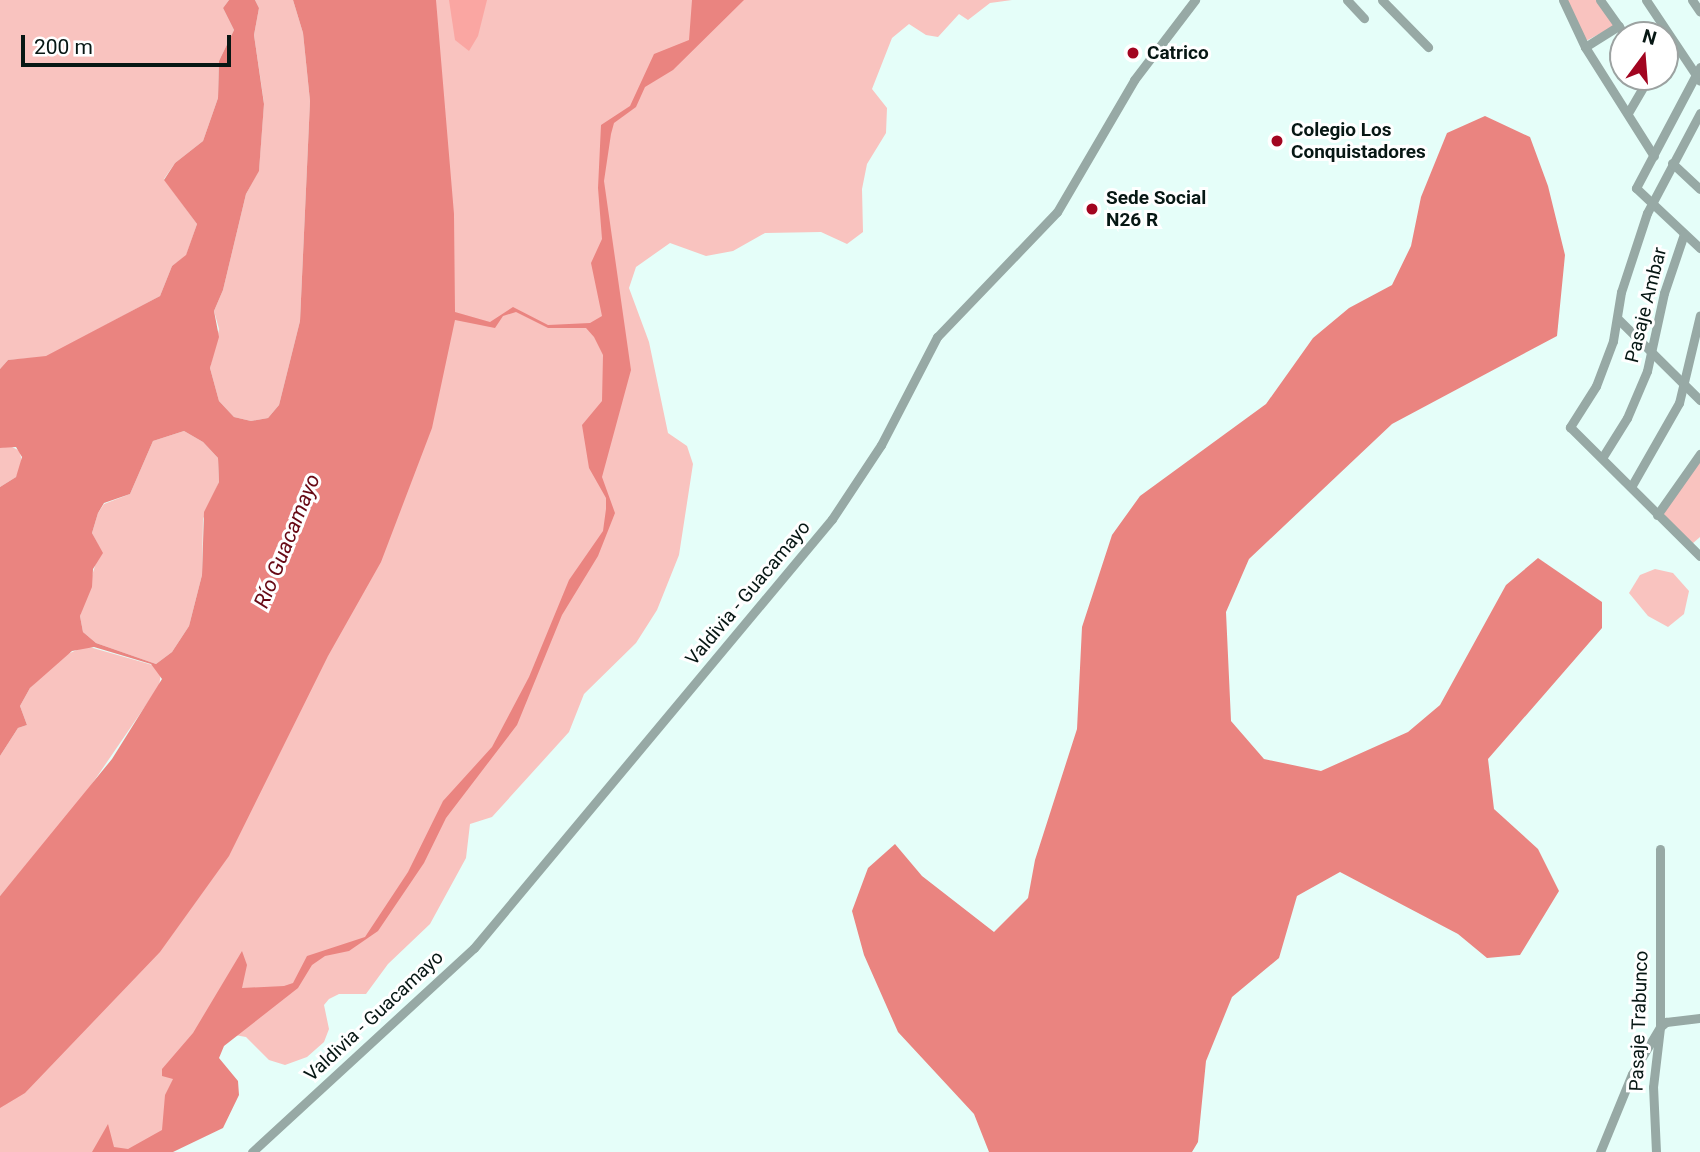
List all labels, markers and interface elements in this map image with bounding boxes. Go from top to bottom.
scale bar [24,21,234,65]
north arrow [1609,21,1679,91]
text: N [1640,24,1659,50]
text: 200 m [34,35,93,59]
place label: Catrico [1147,42,1209,64]
marker: Catrico [1125,45,1141,61]
place label: Colegio Los Conquistadores [1291,119,1426,163]
marker: Colegio Los Conquistadores [1269,133,1285,149]
place label: Sede Social N26 R [1106,187,1206,231]
marker: Sede Social N26 R [1084,201,1100,217]
street label: Pasaje Ambar [1621,245,1671,365]
water label: Río Guacamayo [249,470,325,612]
street label: Valdivia - Guacamayo [681,516,815,670]
street label: Valdivia - Guacamayo [300,946,448,1086]
street label: Pasaje Trabunco [1625,950,1653,1092]

